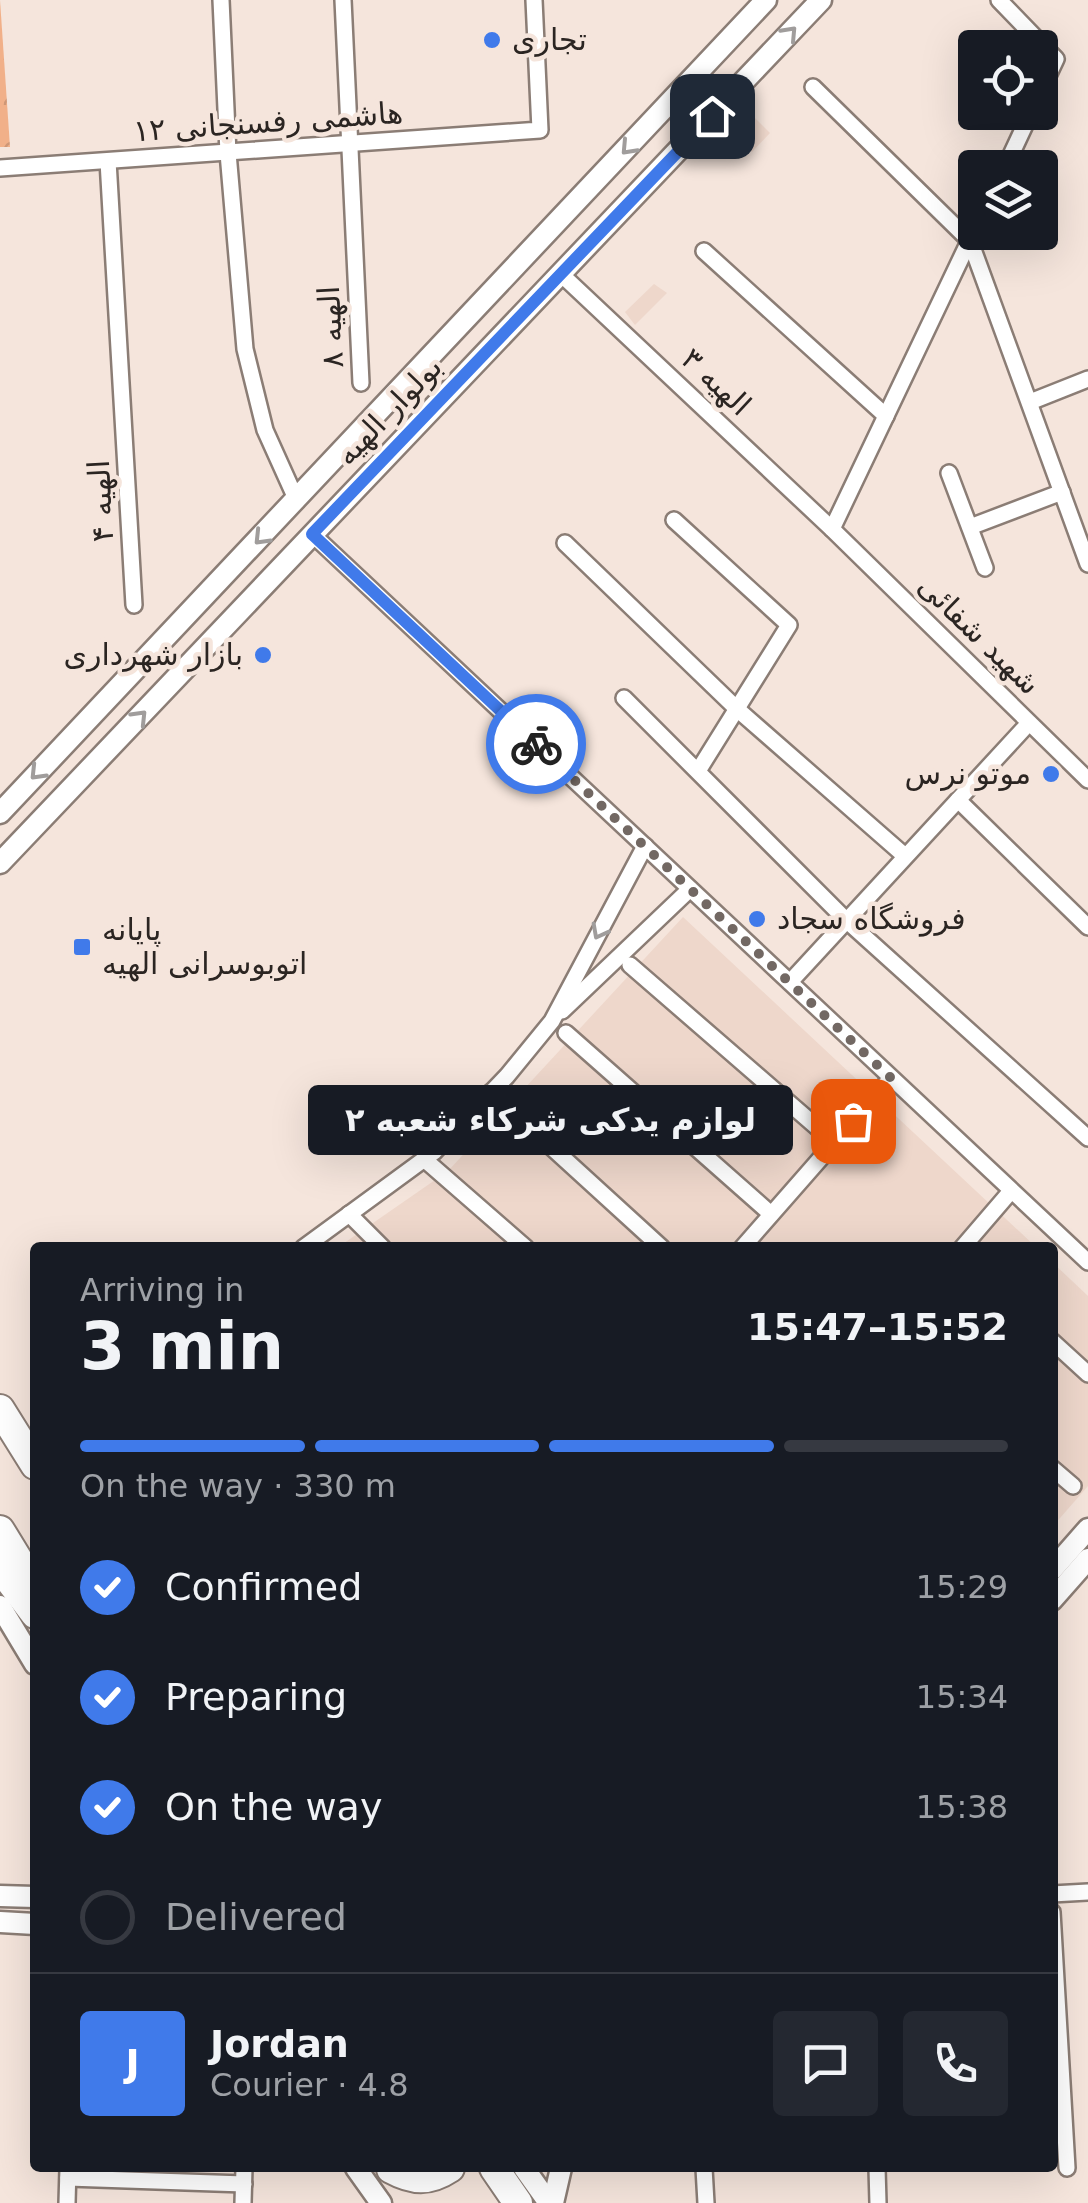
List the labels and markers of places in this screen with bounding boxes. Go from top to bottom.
place label: تجاری [512,22,587,57]
marker: تجاری [481,29,503,51]
pin [670,74,755,159]
place label: بازار شهرداری [63,637,243,673]
marker: بازار شهرداری [252,644,274,666]
place label: موتو نرس [905,756,1031,791]
marker: موتو نرس [1040,763,1062,785]
place label: فروشگاه سجاد [777,901,965,937]
marker: فروشگاه سجاد [746,908,768,930]
place label: پایانه اتوبوسرانی الهیه [102,912,307,982]
marker: پایانه اتوبوسرانی الهیه [71,936,93,958]
pin [811,1079,896,1164]
callout: لوازم یدکی شرکاء شعبه ۲ [308,1086,793,1156]

